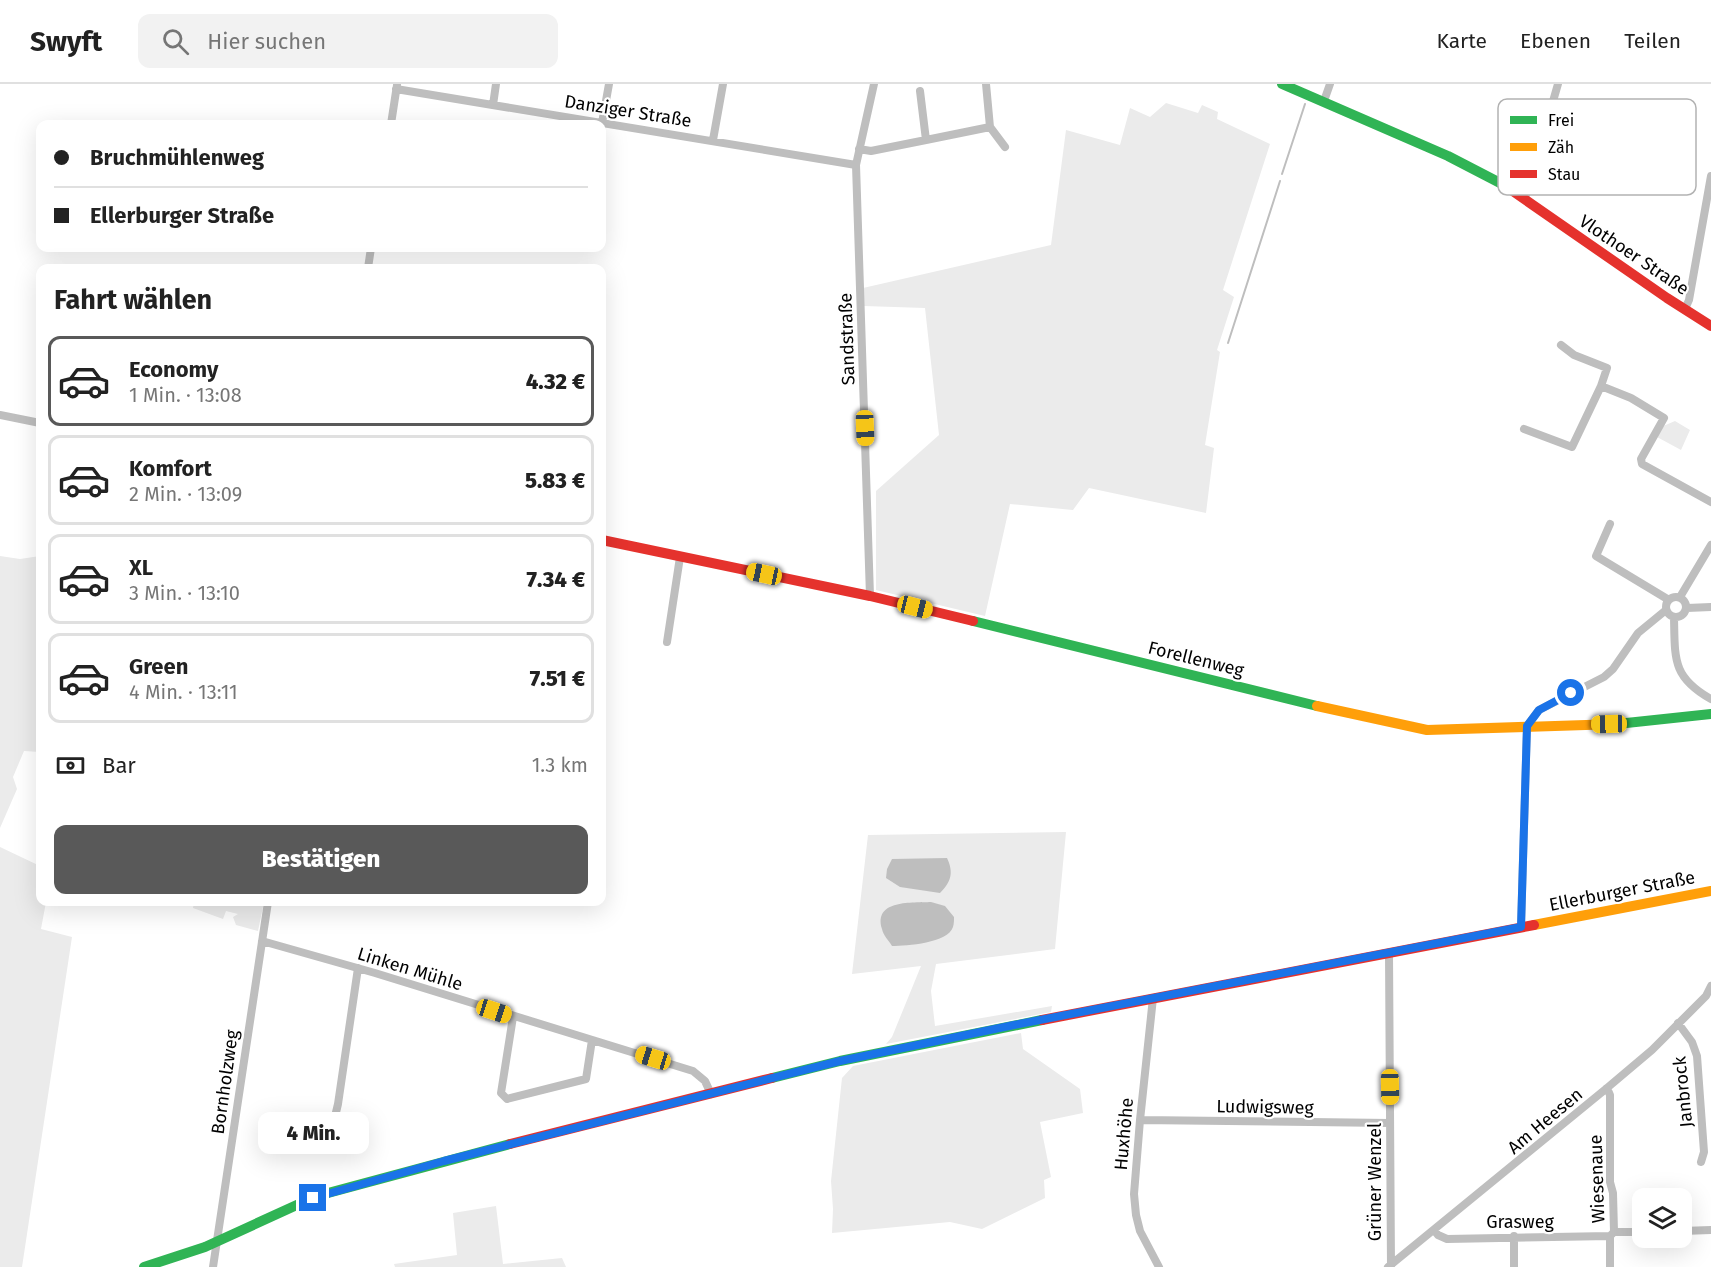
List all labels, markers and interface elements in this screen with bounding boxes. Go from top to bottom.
search box [138,14,558,68]
text: Swyft [30,25,102,58]
icon: search [159,25,192,58]
text: Hier suchen [207,28,326,55]
text: Karte [1436,28,1487,54]
text: Ebenen [1520,28,1591,54]
text: Teilen [1624,28,1681,54]
street label: Danziger Straße [563,90,693,132]
legend [1498,99,1696,195]
text: Frei [1548,111,1574,130]
text: Zäh [1548,138,1574,157]
text: Bruchmühlenweg [90,144,264,171]
text: Stau [1548,165,1580,184]
text: Ellerburger Straße [90,202,274,229]
street label: Vlothoer Straße [1575,210,1693,300]
text: Fahrt wählen [54,284,212,316]
street label: Sandstraße [834,292,860,386]
icon: car [57,354,111,408]
text: Economy [129,356,218,383]
text: 4.32 € [526,368,585,395]
text: 1 Min. · 13:08 [129,383,242,407]
car [855,410,875,446]
icon: car [57,453,111,507]
text: Komfort [129,455,212,482]
text: 5.83 € [525,467,585,494]
text: 2 Min. · 13:09 [129,482,242,506]
icon: car [57,552,111,606]
text: XL [129,554,153,581]
car [745,561,783,587]
text: 7.34 € [527,566,585,593]
text: 3 Min. · 13:10 [129,581,240,605]
car [895,594,935,620]
street label: Forellenweg [1146,636,1247,682]
icon: car [57,651,111,705]
text: Green [129,653,188,680]
text: 7.51 € [530,665,585,692]
route start [1557,679,1584,706]
text: 4 Min. · 13:11 [129,680,238,704]
car [1591,715,1627,733]
icon: cash [54,749,87,782]
text: Bar [102,752,136,779]
text: 1.3 km [532,753,588,777]
button: Bestätigen [54,825,588,894]
street label: Ellerburger Straße [1547,866,1697,916]
street label: Linken Mühle [355,943,465,995]
car [474,997,514,1025]
street label: Bornholzweg [207,1028,243,1136]
car [633,1044,673,1072]
street label: Janbrock [1668,1055,1698,1129]
car [1381,1069,1399,1105]
street label: Am Heesen [1503,1083,1587,1159]
street label: Ludwigsweg [1216,1095,1315,1119]
street label: Huxhöhe [1110,1097,1138,1171]
callout: 4 Min. [258,1111,368,1153]
text: 4 Min. [287,1121,340,1145]
street label: Grüner Wenzel [1364,1123,1386,1241]
street label: Wiesenaue [1584,1134,1610,1224]
route end [299,1184,326,1211]
map controls [1632,1188,1692,1248]
button: layers [1632,1188,1692,1248]
street label: Grasweg [1486,1211,1554,1233]

